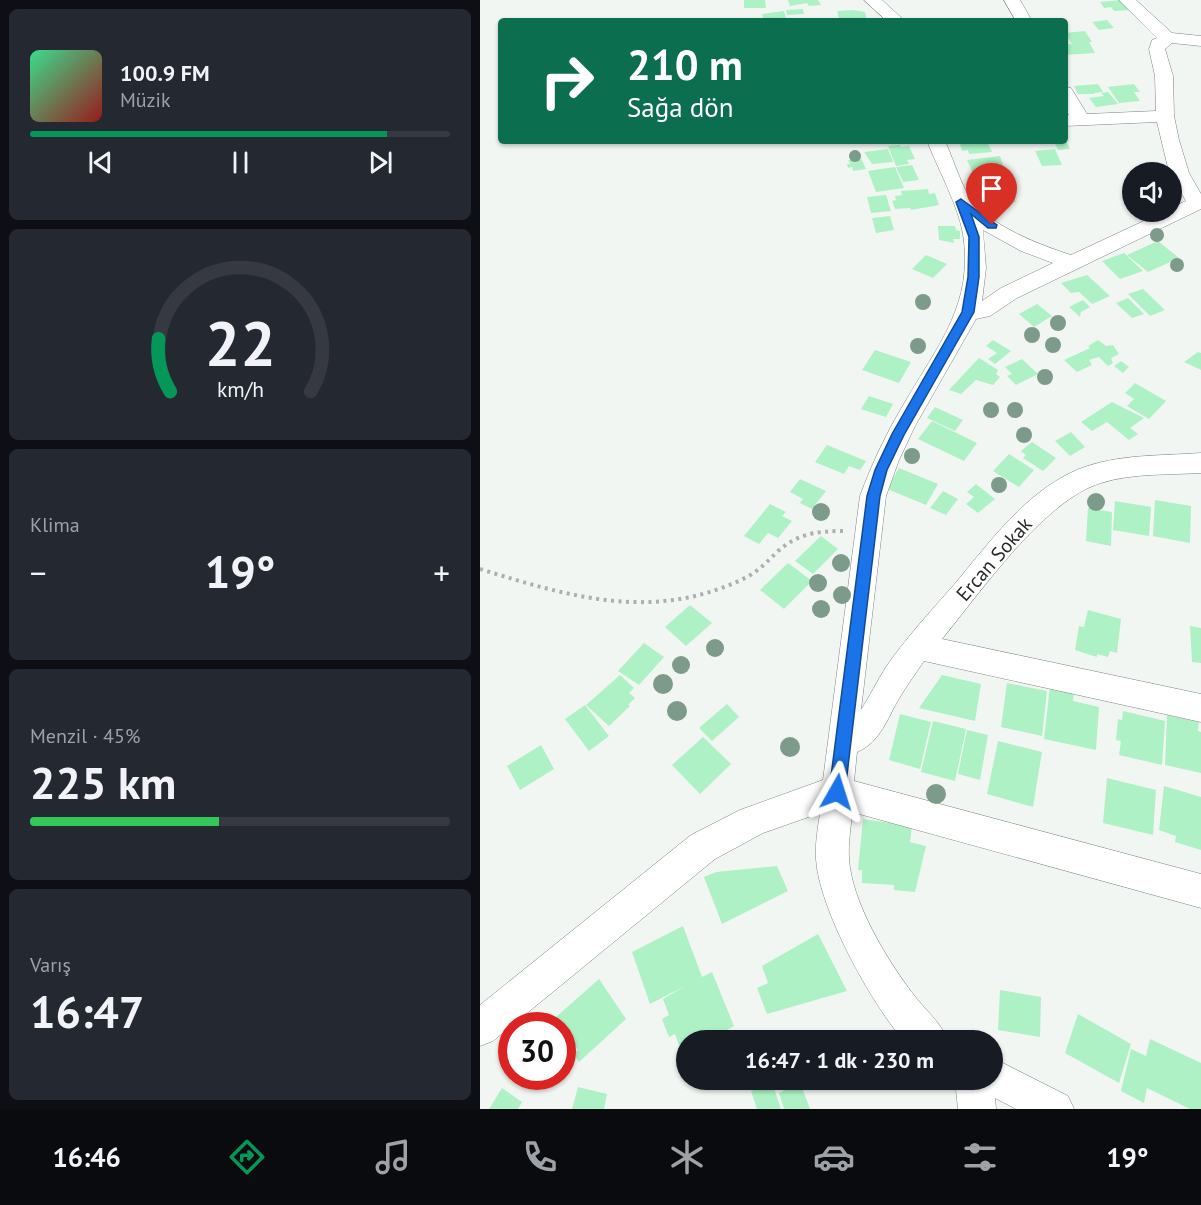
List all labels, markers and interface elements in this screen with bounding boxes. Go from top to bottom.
text: 210 m [627,37,743,92]
icon: right [528,42,606,120]
text: 100.9 FM [120,59,210,87]
text: Müzik [120,87,170,113]
text: Sağa dön [627,90,734,124]
icon: previous [84,146,117,179]
icon: pause [224,146,257,179]
icon: next [364,146,397,179]
map controls [1122,162,1182,222]
button: sound [1122,162,1182,222]
pin [966,163,1017,225]
icon: arrive [975,172,1008,205]
text: 22 [205,302,275,383]
text: km/h [216,375,263,403]
street label: Ercan Sokak [950,511,1038,606]
text: Klima [30,512,80,538]
text: 19° [205,542,275,600]
text: − [30,551,47,594]
text: + [433,551,450,594]
text: Menzil · 45% [30,723,140,749]
text: 225 km [30,753,176,811]
position arrow [805,760,869,824]
text: Varış [30,952,71,978]
text: 16:47 [30,982,144,1040]
speed limit sign: 30 [498,1012,576,1090]
text: 16:47 · 1 dk · 230 m [745,1046,934,1074]
icon: directions [226,1136,268,1178]
icon: music [372,1136,414,1178]
icon: phone [519,1136,561,1178]
icon: climate [666,1136,708,1178]
icon: car [813,1136,855,1178]
icon: filters [959,1136,1001,1178]
text: 16:46 [52,1140,121,1174]
text: 19° [1106,1140,1149,1174]

